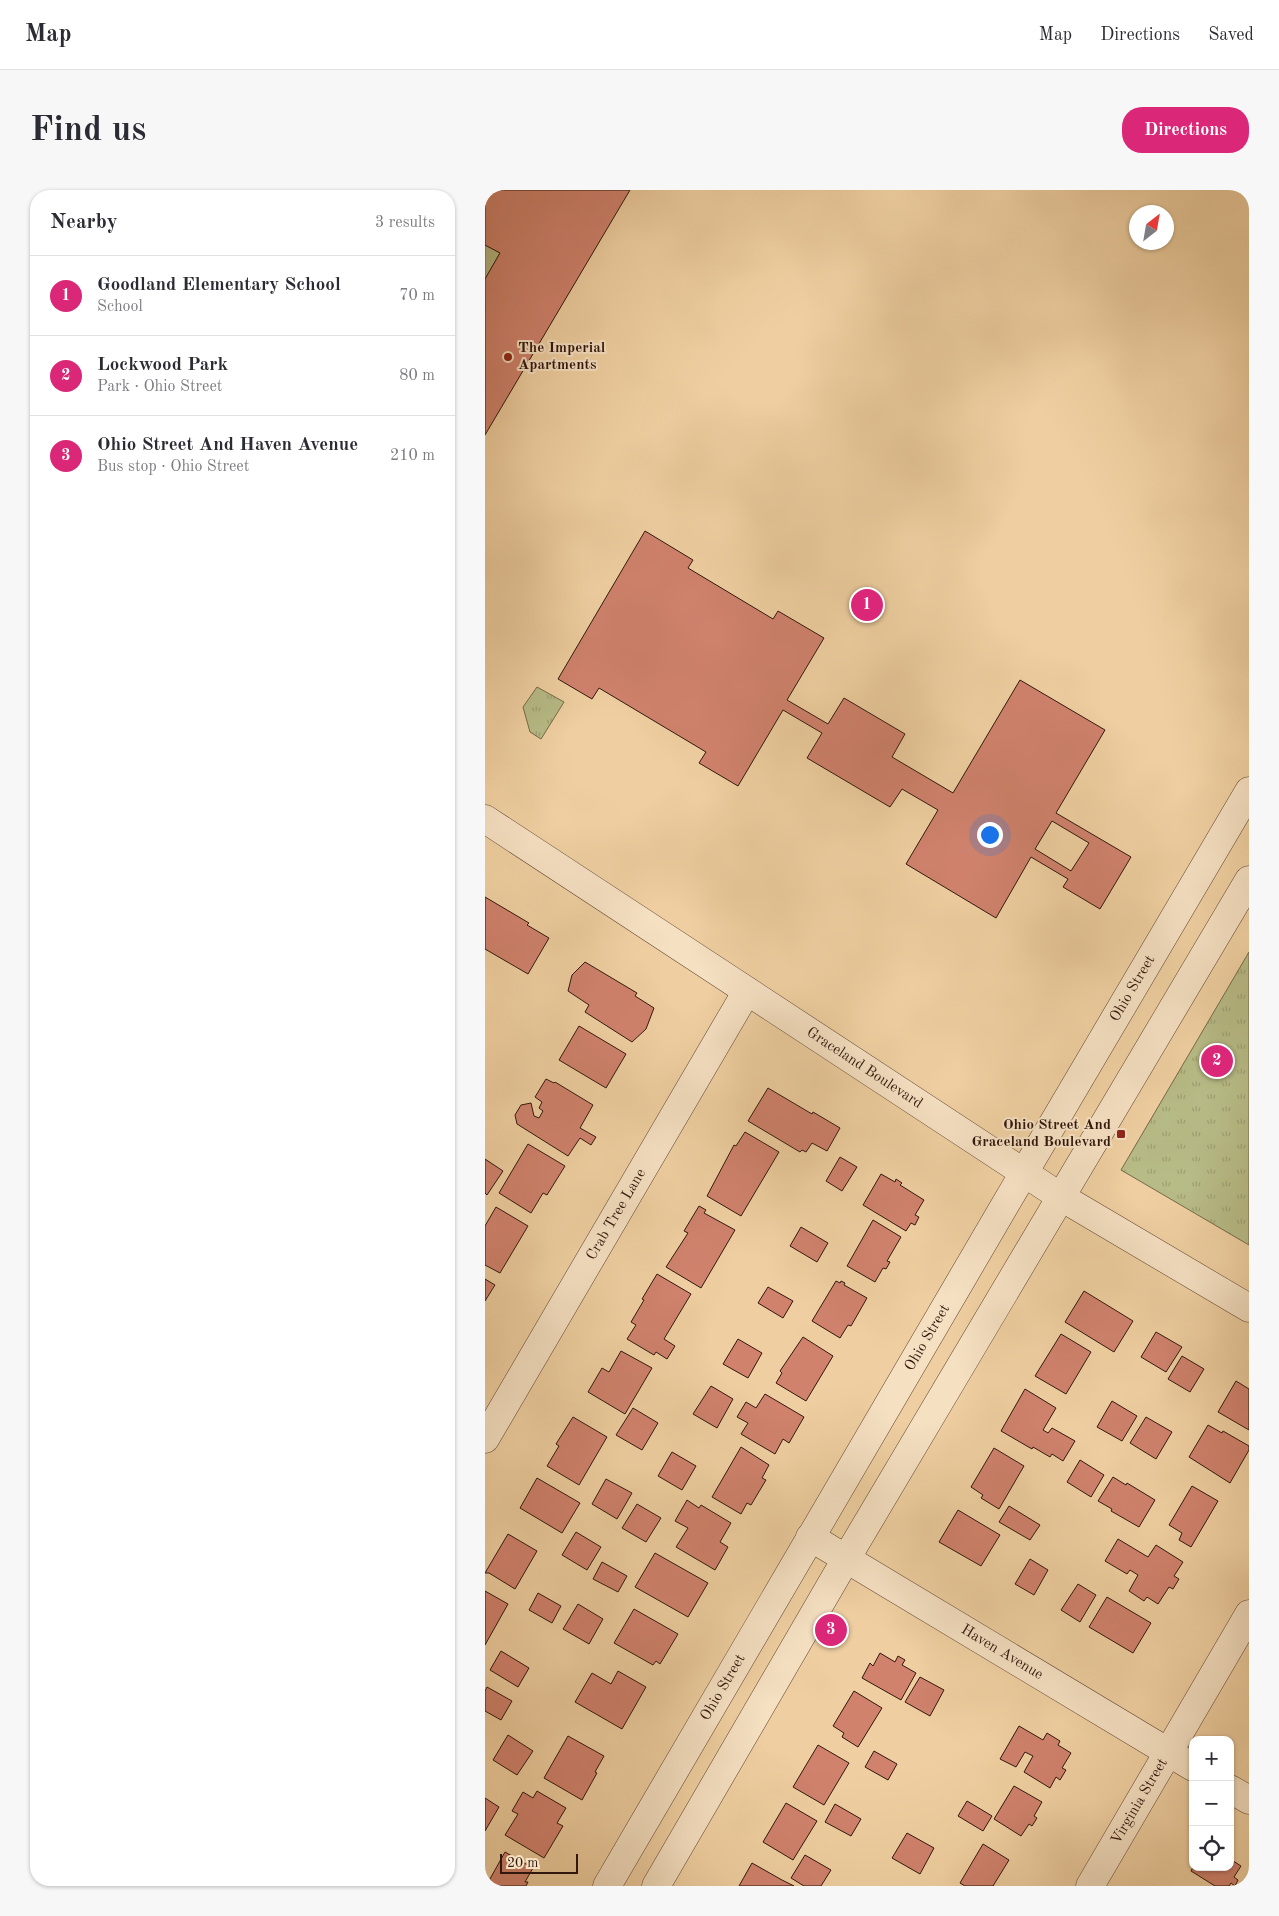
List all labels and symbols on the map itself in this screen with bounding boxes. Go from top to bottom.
north arrow [1129,205,1174,250]
place label: The Imperial Apartments [518,341,606,373]
marker: The Imperial Apartments [502,351,514,363]
pin: 1 [851,586,883,624]
your location [977,822,1003,848]
street label: Ohio Street [1107,953,1158,1024]
street label: Graceland Boulevard [804,1025,925,1112]
pin: 2 [1201,1042,1233,1080]
place label: Ohio Street And Graceland Boulevard [971,1118,1111,1150]
marker: Ohio Street And Graceland Boulevard [1115,1128,1127,1140]
street label: Crab Tree Lane [584,1166,649,1263]
street label: Ohio Street [902,1302,953,1374]
pin: 3 [815,1611,847,1649]
street label: Haven Avenue [958,1622,1046,1683]
street label: Ohio Street [698,1652,748,1723]
street label: Virginia Street [1109,1756,1170,1847]
scale bar [500,1851,577,1874]

